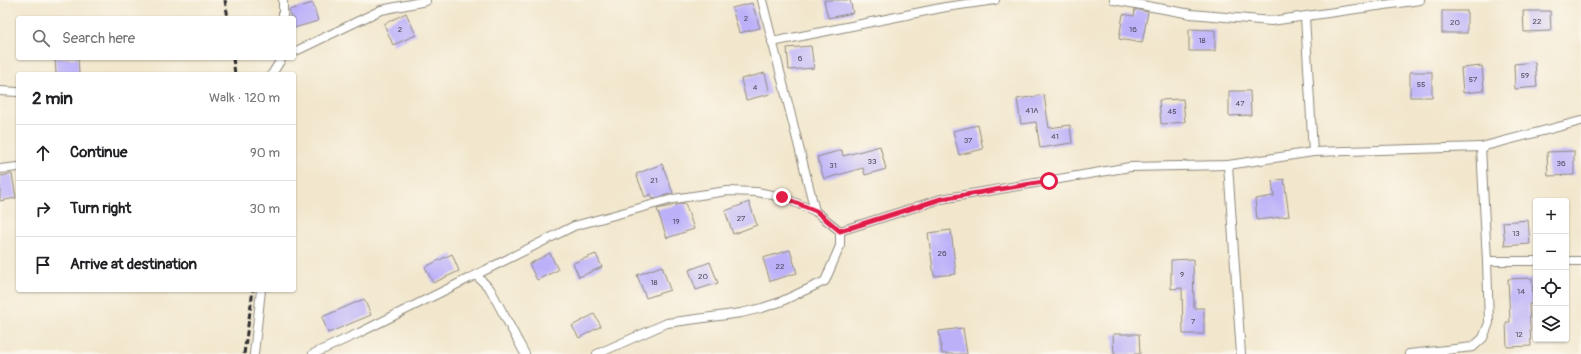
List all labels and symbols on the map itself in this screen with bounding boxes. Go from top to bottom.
house number: 2 [744,14,749,23]
house number: 22 [1533,17,1542,26]
house number: 20 [1450,18,1461,27]
house number: 2 [398,25,403,34]
house number: 16 [1129,25,1137,34]
house number: 18 [1198,36,1206,45]
house number: 6 [798,54,803,63]
house number: 59 [1521,71,1529,80]
house number: 57 [1469,75,1478,84]
house number: 55 [1417,80,1425,89]
house number: 4 [753,83,758,92]
house number: 47 [1236,99,1245,108]
house number: 41А [1026,106,1038,115]
house number: 45 [1168,107,1176,116]
house number: 41 [1051,132,1059,141]
house number: 37 [964,136,973,145]
house number: 33 [868,157,877,166]
house number: 36 [1556,159,1566,168]
house number: 31 [829,161,837,170]
route start [1040,172,1058,190]
house number: 21 [650,176,658,185]
route end [773,188,791,206]
house number: 27 [737,214,746,223]
house number: 19 [672,217,680,226]
house number: 13 [1512,229,1520,238]
house number: 26 [937,249,947,258]
house number: 22 [776,262,785,271]
house number: 9 [1180,270,1184,279]
house number: 20 [698,272,709,281]
house number: 18 [650,278,658,287]
house number: 14 [1517,287,1525,296]
house number: 7 [1191,317,1196,326]
house number: 12 [1515,330,1523,339]

